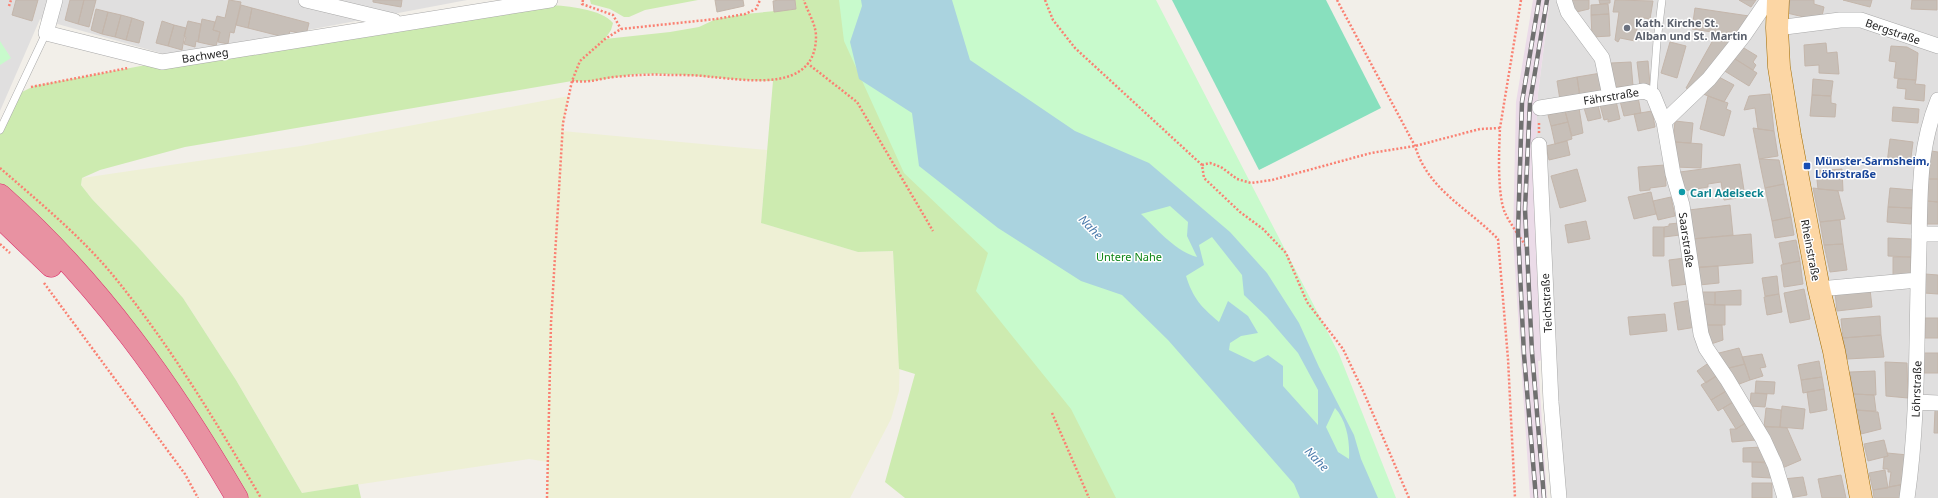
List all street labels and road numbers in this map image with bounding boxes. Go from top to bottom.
street label: Bergstraße [1863,15,1923,47]
street label: Bachweg [181,44,229,66]
street label: Fährstraße [1582,84,1640,108]
street label: Saarstraße [1676,211,1698,269]
street label: Rheinstraße [1798,218,1824,282]
street label: Teichstraße [1537,273,1555,333]
street label: Löhrstraße [1908,360,1924,418]

